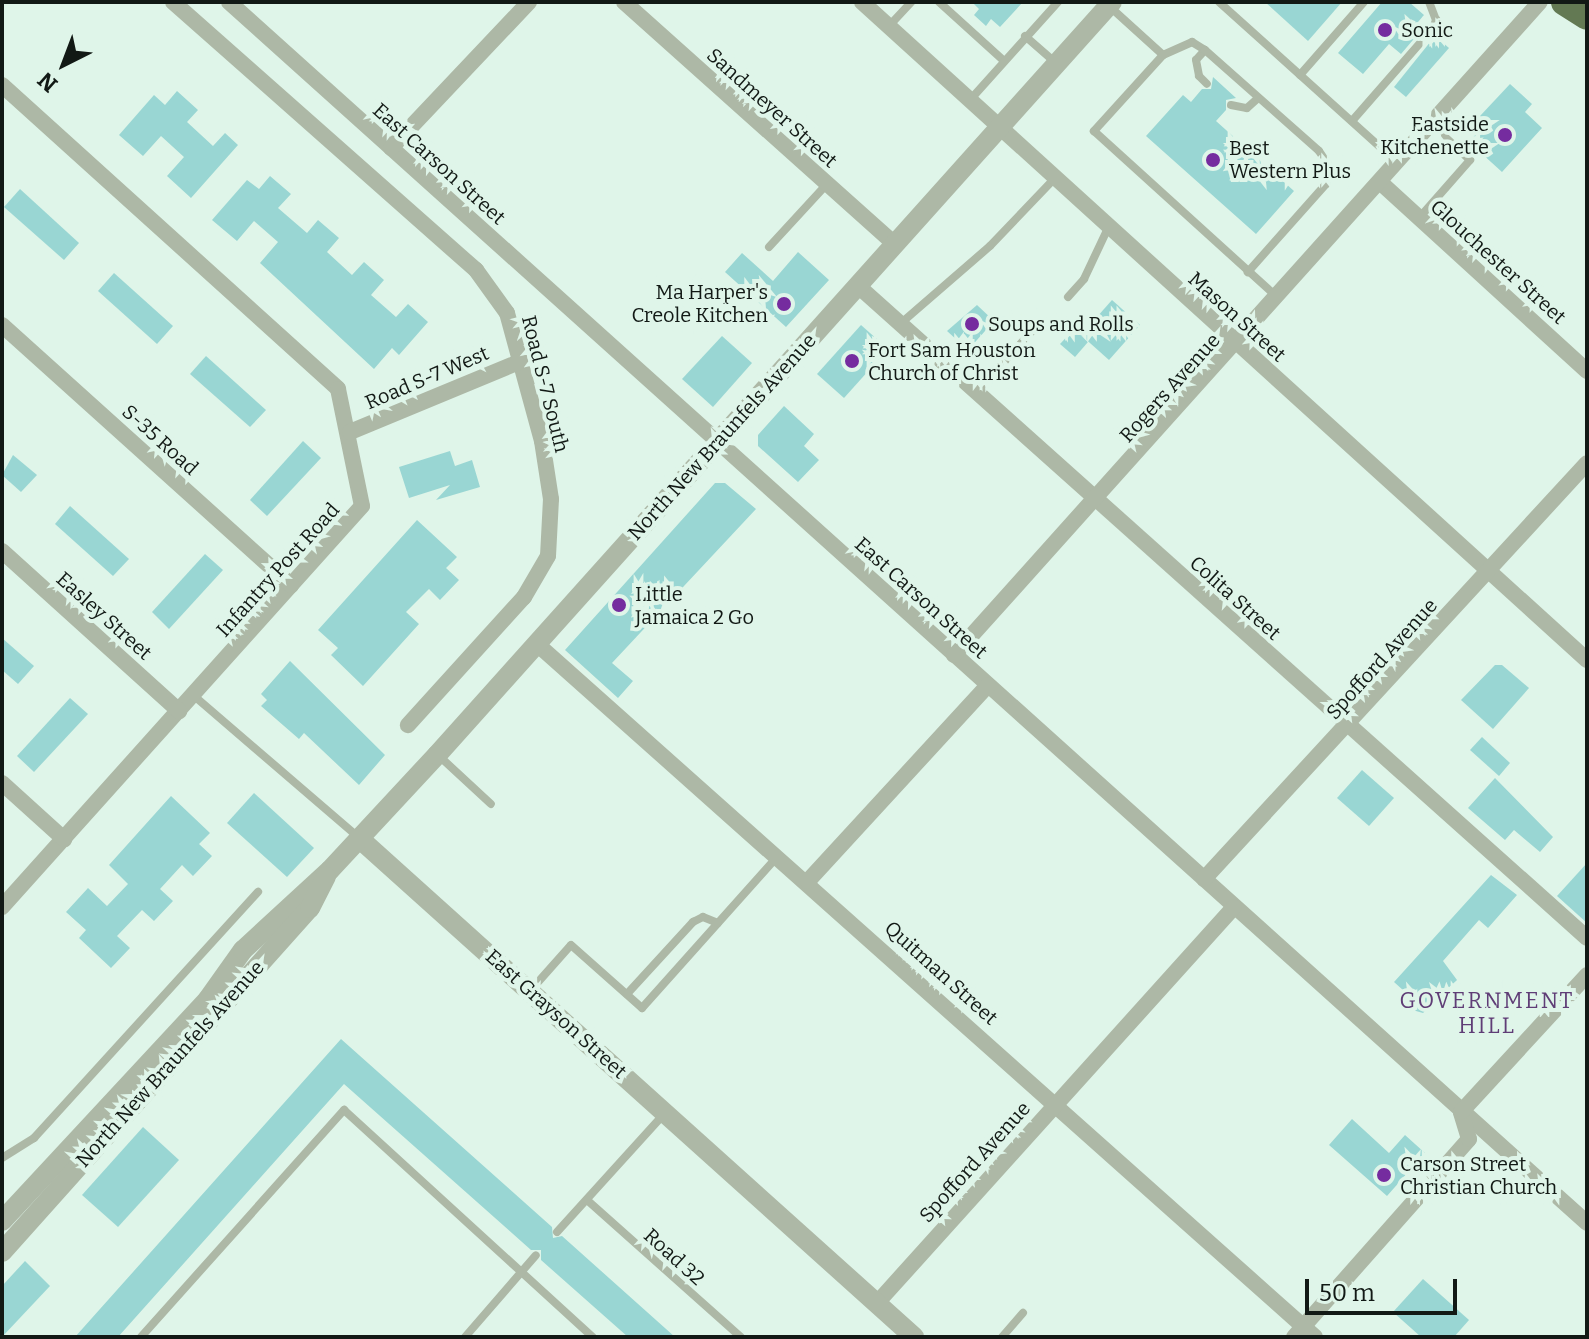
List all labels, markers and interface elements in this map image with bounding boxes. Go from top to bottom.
place label: Sonic [1401,18,1453,42]
marker: Sonic [1376,21,1394,39]
north arrow [24,24,104,104]
street label: Sandmeyer Street [702,43,842,173]
text: N [32,66,63,98]
street label: East Carson Street [368,98,510,230]
place label: Eastside Kitchenette [1380,112,1489,159]
marker: Eastside Kitchenette [1496,126,1514,144]
place label: Best Western Plus [1229,136,1351,183]
marker: Best Western Plus [1204,151,1222,169]
street label: Glouchester Street [1425,195,1571,329]
street label: Mason Street [1183,267,1291,367]
place label: Ma Harper's Creole Kitchen [631,280,768,327]
marker: Ma Harper's Creole Kitchen [775,295,793,313]
place label: Soups and Rolls [988,312,1134,336]
street label: Road S-7 South [516,313,574,455]
marker: Soups and Rolls [963,315,981,333]
street label: Rogers Avenue [1115,328,1225,448]
street label: North New Braunfels Avenue [623,329,821,545]
place label: Fort Sam Houston Church of Christ [868,338,1036,385]
street label: Road S-7 West [362,341,492,415]
marker: Fort Sam Houston Church of Christ [843,352,861,370]
street label: S-35 Road [117,400,203,480]
street label: Infantry Post Road [212,498,344,642]
street label: East Carson Street [850,532,992,664]
street label: Colita Street [1185,551,1285,645]
street label: Easley Street [51,567,157,665]
place label: Little Jamaica 2 Go [635,582,754,629]
street label: Spofford Avenue [1321,594,1443,724]
marker: Little Jamaica 2 Go [610,596,628,614]
street label: Quitman Street [880,916,1002,1030]
street label: East Grayson Street [481,944,631,1084]
street label: North New Braunfels Avenue [71,956,269,1172]
district label: GOVERNMENT HILL [1400,987,1574,1038]
street label: Spofford Avenue [914,1097,1036,1227]
place label: Carson Street Christian Church [1400,1152,1557,1199]
marker: Carson Street Christian Church [1375,1166,1393,1184]
street label: Road 32 [639,1224,709,1290]
scale bar [1309,1263,1461,1313]
text: 50 m [1319,1279,1375,1307]

